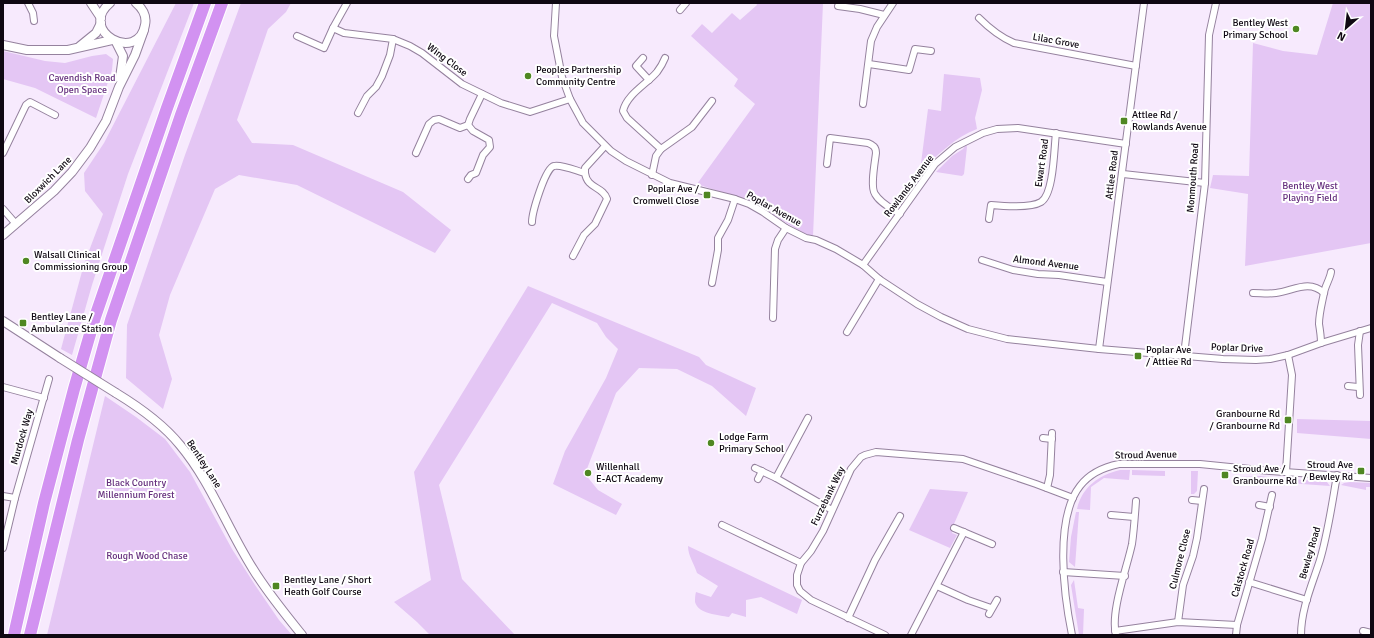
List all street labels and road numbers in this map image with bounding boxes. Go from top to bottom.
street label: Lilac Grove [1032,31,1080,51]
street label: Wing Close [424,41,470,79]
street label: Ewart Road [1033,138,1051,188]
street label: Monmouth Road [1185,143,1201,213]
street label: Attlee Road [1103,150,1121,200]
street label: Rowlands Avenue [882,153,936,219]
street label: Bloxwich Lane [22,154,74,206]
street label: Poplar Avenue [744,189,804,229]
street label: Almond Avenue [1012,253,1080,273]
street label: Poplar Drive [1211,341,1263,355]
street label: Murdock Way [8,407,36,466]
street label: Bentley Lane [184,438,224,490]
street label: Stroud Avenue [1115,448,1177,462]
street label: Furzebank Way [809,464,848,528]
street label: Bewley Road [1297,525,1323,581]
street label: Culmore Close [1167,528,1193,590]
street label: Calstock Road [1229,537,1257,599]

